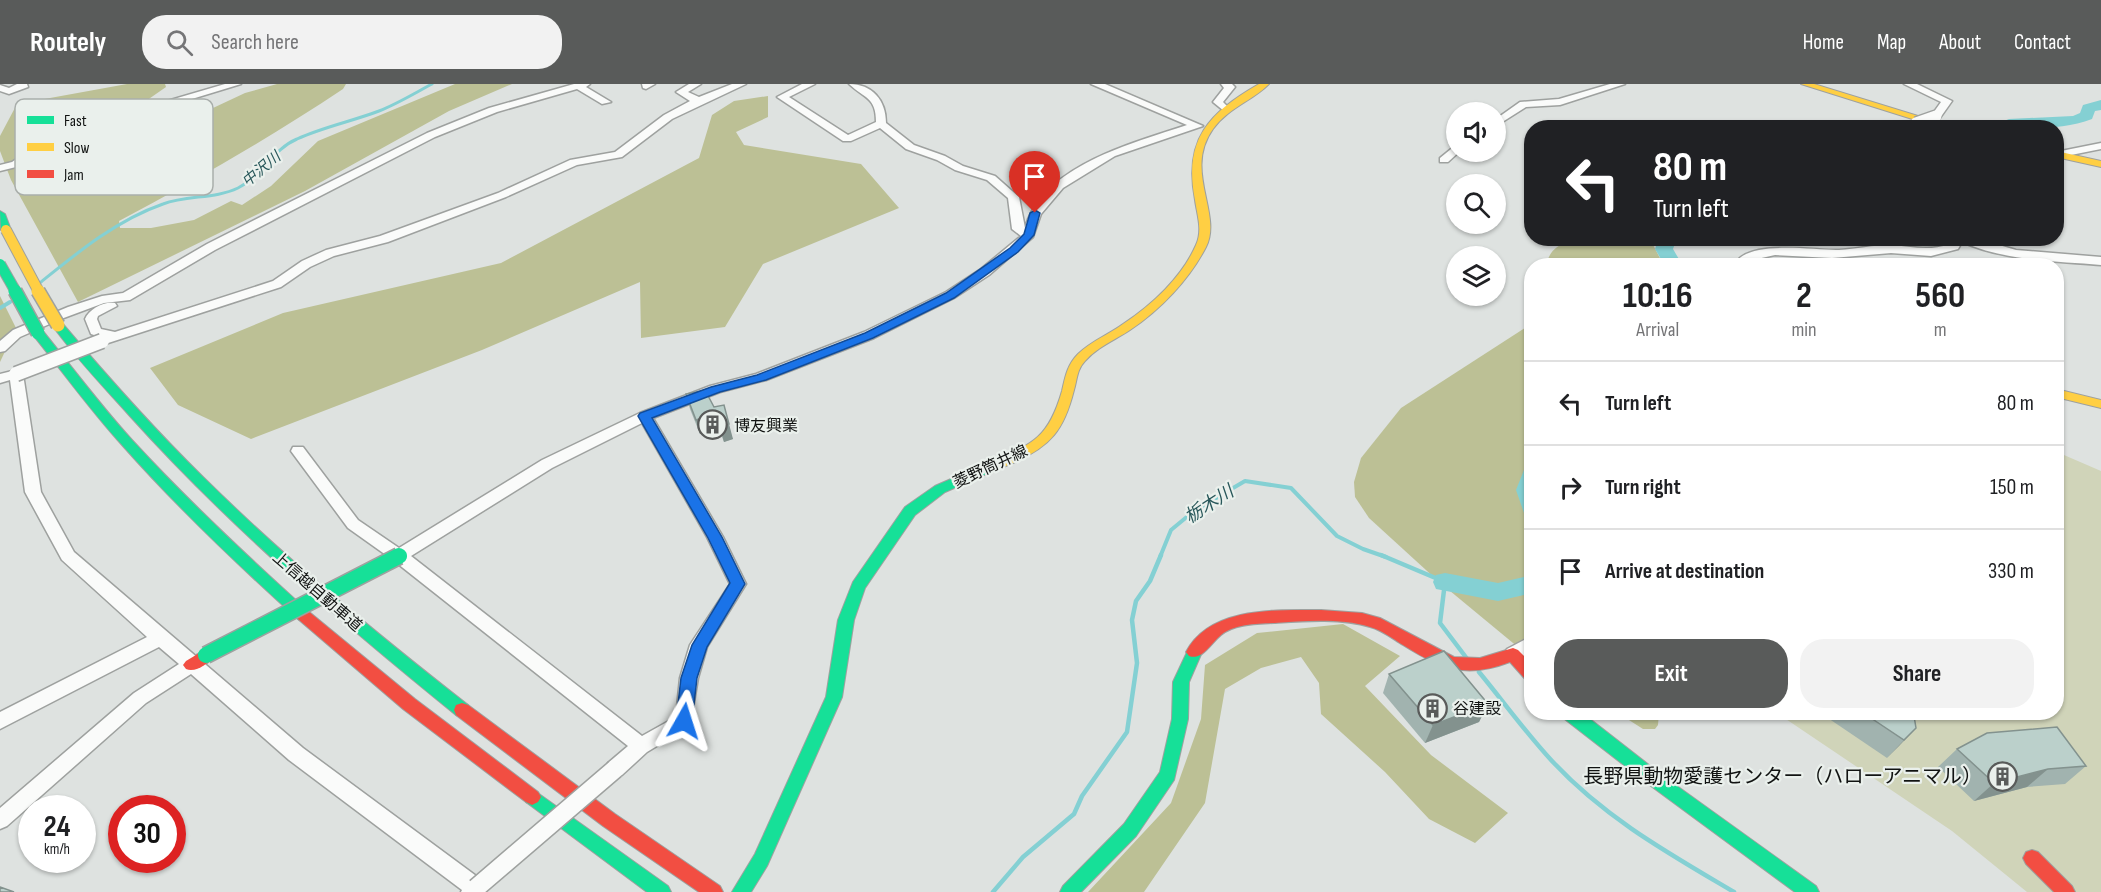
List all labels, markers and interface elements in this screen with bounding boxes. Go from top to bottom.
search box [142,15,562,69]
text: Routely [30,26,106,59]
icon: search [163,26,196,59]
text: Search here [211,29,299,56]
text: Home [1803,30,1844,55]
text: Map [1877,30,1906,55]
text: About [1939,30,1981,55]
text: Contact [2014,30,2071,55]
legend [15,99,213,195]
map controls [1446,102,1506,306]
button: sound [1446,102,1506,162]
text: Fast [64,112,87,131]
text: Slow [64,139,89,158]
text: 80 m [1653,142,1727,193]
icon: left [1554,144,1632,222]
water label: 中沢川 [238,146,286,191]
pin [1009,151,1060,213]
icon: arrive [1018,160,1051,193]
text: Jam [63,166,84,185]
button: search [1446,174,1506,234]
text: Turn left [1653,193,1729,225]
button: layers [1446,246,1506,306]
text: 10:16 [1623,275,1693,318]
text: 2 [1796,275,1812,318]
text: 560 [1915,275,1965,318]
text: Arrival [1636,318,1679,342]
text: min [1791,318,1817,342]
text: m [1934,318,1947,342]
icon: left [1554,387,1587,420]
text: Turn left [1605,390,1671,417]
text: 80 m [1997,390,2034,417]
building icon: 博友興業 [697,409,729,441]
place label: 博友興業 [734,417,798,436]
street label: 菱野筒井線 [950,442,1031,493]
icon: right [1554,471,1587,504]
text: Turn right [1605,474,1681,501]
text: 150 m [1990,474,2034,501]
water label: 栃木川 [1181,480,1239,528]
street label: 上信越自動車道 [269,548,366,636]
icon: arrive [1554,555,1587,588]
text: Arrive at destination [1605,558,1764,585]
text: 330 m [1988,558,2034,585]
button: Exit [1554,639,1788,708]
button: Share [1800,639,2034,708]
position arrow [652,689,716,753]
building icon: 谷建設 [1416,692,1448,724]
place label: 谷建設 [1453,700,1501,719]
building icon: 長野県動物愛護センター（ハローアニマル） [1987,760,2019,792]
place label: 長野県動物愛護センター（ハローアニマル） [1583,765,1982,789]
speed limit sign: 30 [108,795,186,873]
text: 24 [44,809,70,845]
text: km/h [44,840,70,859]

